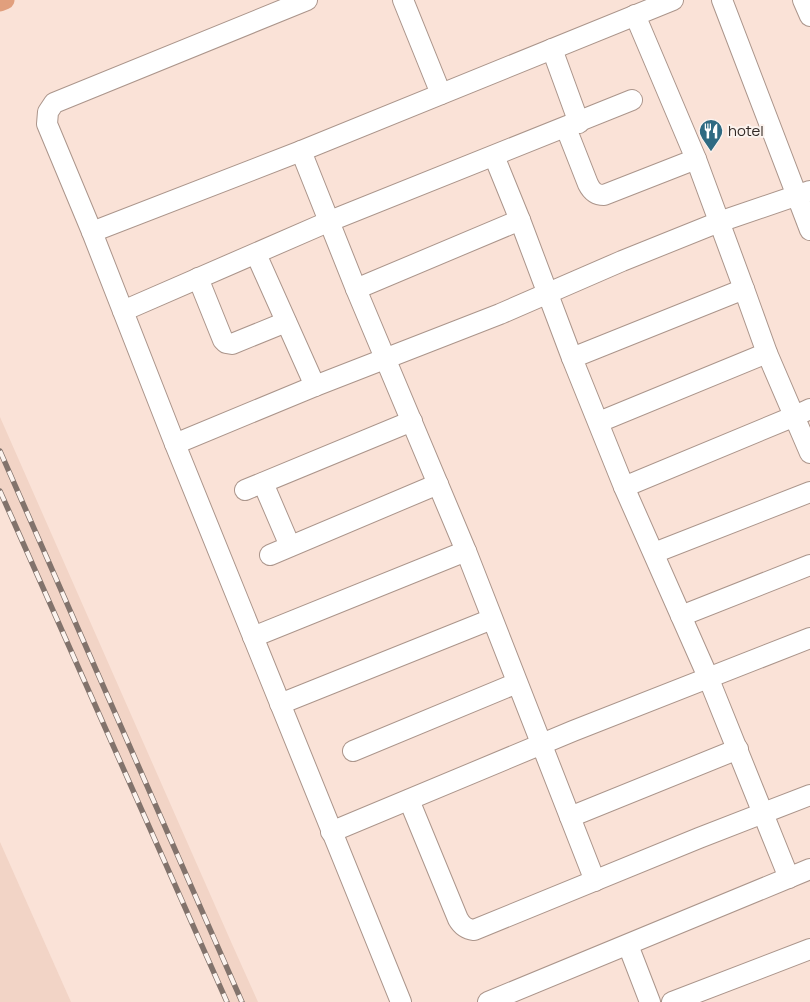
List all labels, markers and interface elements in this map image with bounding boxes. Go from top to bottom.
restaurant icon: hotel [698,118,724,152]
place label: hotel [728,120,764,141]

